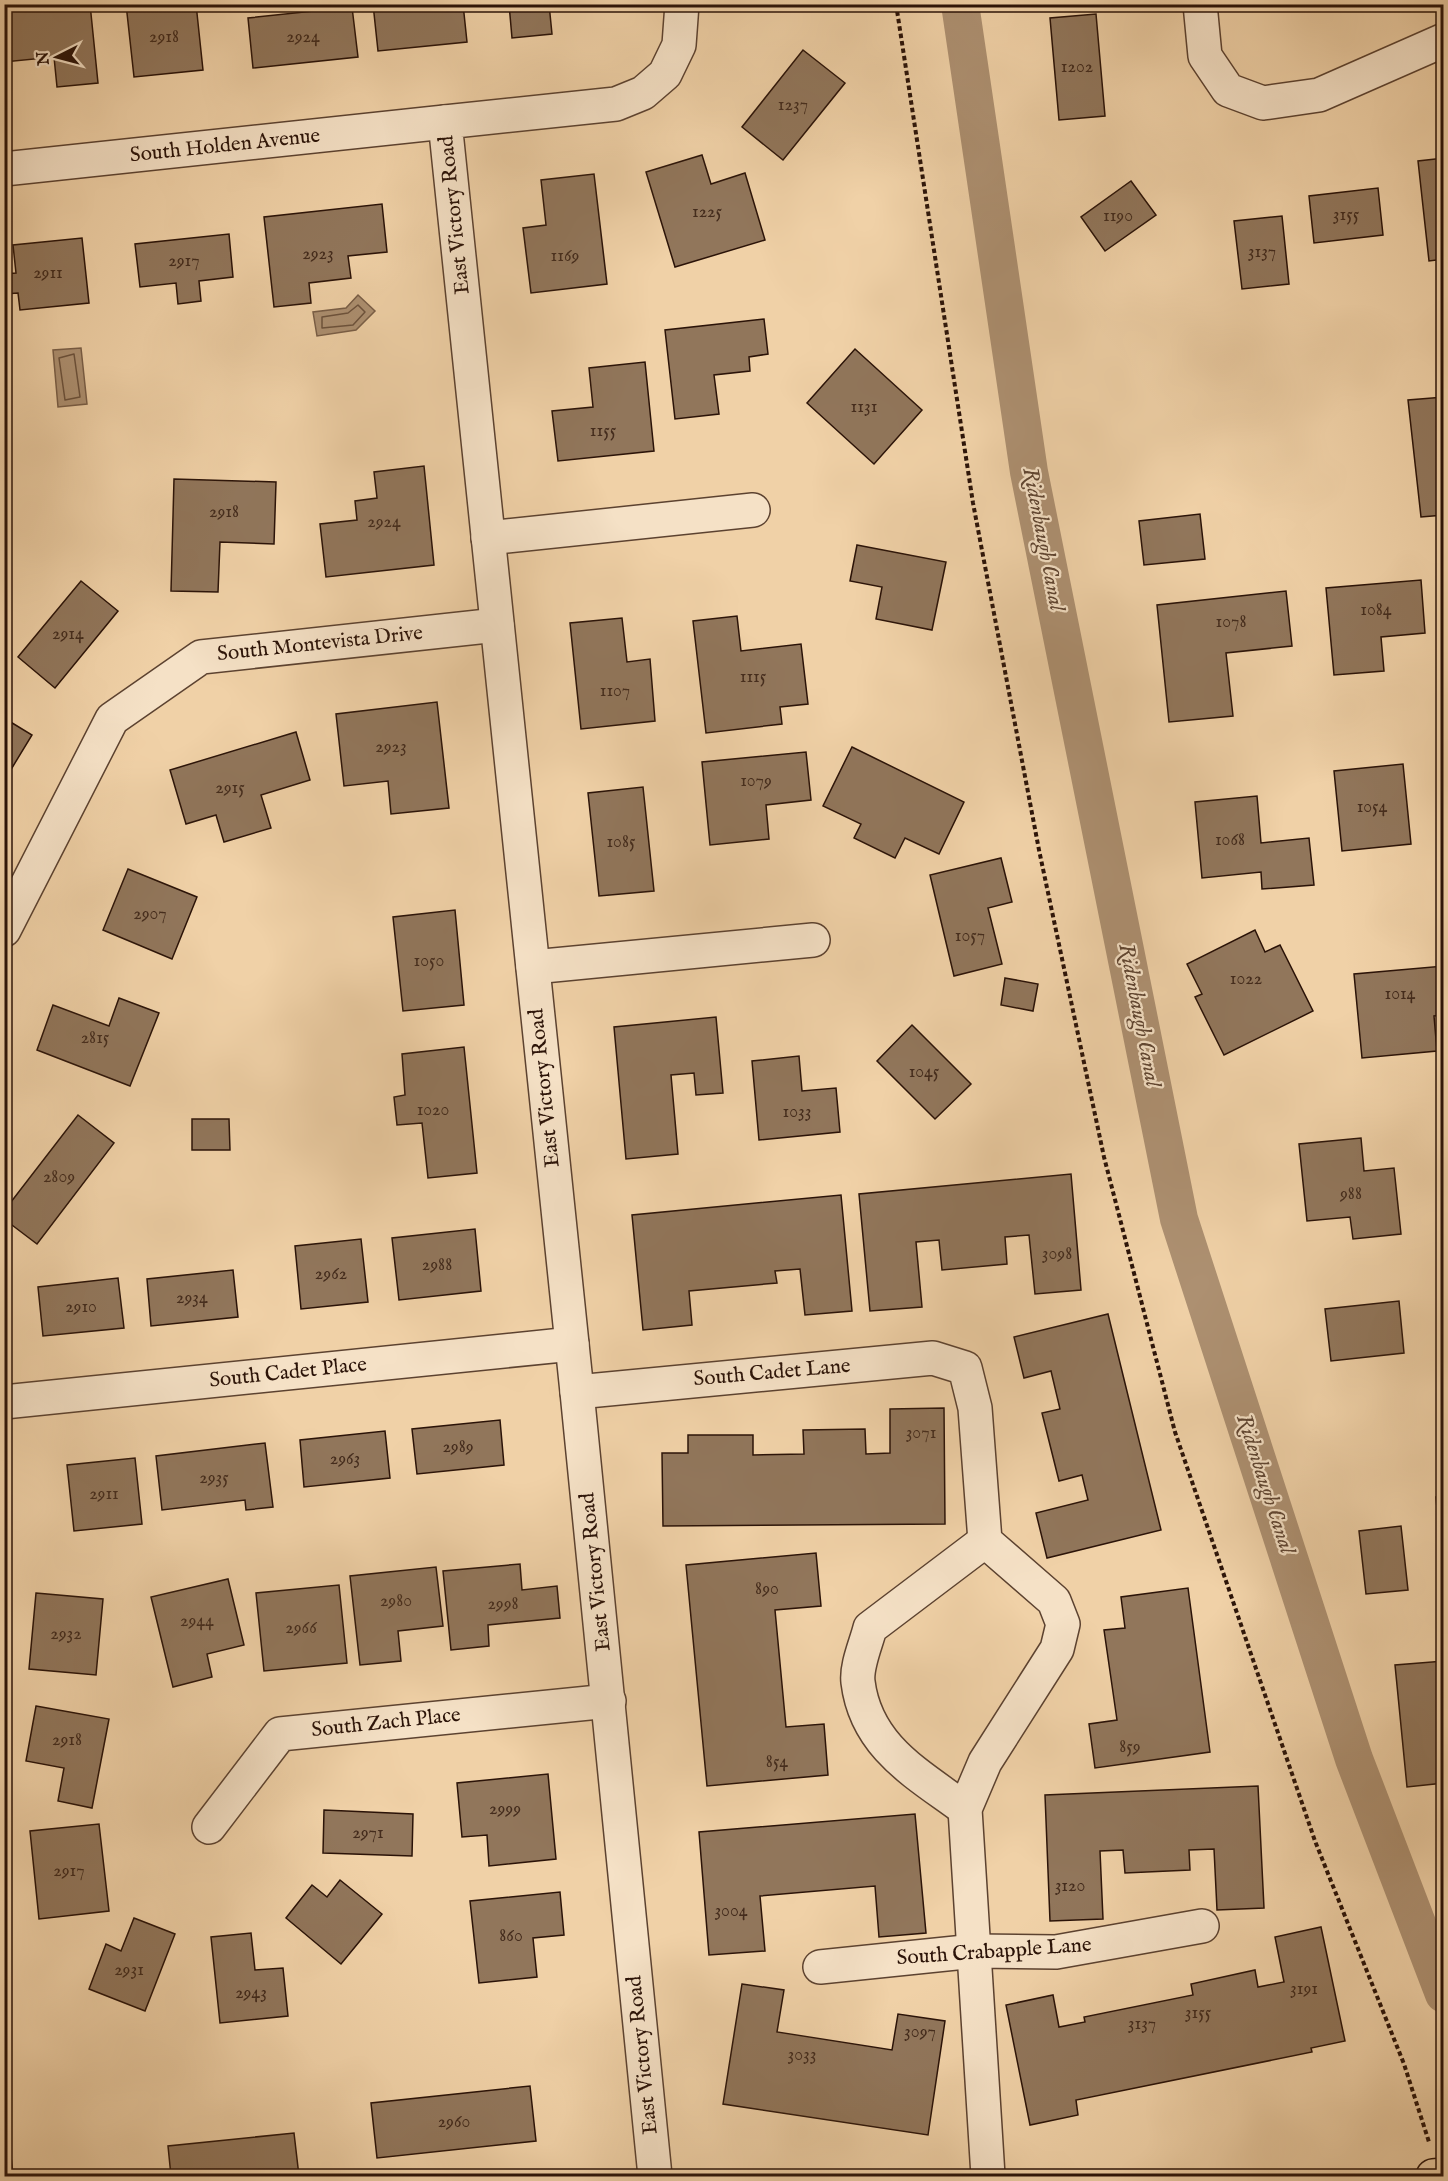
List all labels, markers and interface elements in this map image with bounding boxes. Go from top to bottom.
house number: 2918 [149,26,179,49]
house number: 2924 [286,26,320,49]
north arrow [27,27,87,87]
text: N [33,50,55,67]
house number: 1202 [1061,56,1093,79]
house number: 1237 [778,94,808,117]
street label: South Holden Avenue [128,123,322,169]
street label: East Victory Road [433,133,477,296]
house number: 1225 [692,201,723,224]
house number: 3155 [1333,204,1360,227]
house number: 1190 [1103,205,1133,228]
house number: 3137 [1248,241,1276,264]
house number: 2923 [302,243,334,266]
house number: 1169 [551,245,579,268]
house number: 2917 [168,250,200,273]
house number: 2911 [33,262,63,285]
house number: 1131 [851,396,877,419]
house number: 1155 [590,420,617,443]
water label: Ridenbaugh Canal [1015,465,1071,615]
house number: 2918 [209,501,239,524]
house number: 2924 [367,511,401,534]
house number: 1084 [1360,599,1392,622]
house number: 1078 [1216,611,1246,634]
street label: South Montevista Drive [216,620,425,668]
house number: 2914 [52,623,84,646]
house number: 1115 [740,666,767,689]
house number: 1107 [600,680,630,703]
house number: 2923 [375,736,407,759]
house number: 1079 [740,770,772,793]
house number: 2915 [215,777,245,800]
house number: 1054 [1357,796,1388,819]
house number: 1068 [1215,829,1245,852]
house number: 1085 [606,831,636,854]
house number: 2907 [133,903,167,926]
house number: 1057 [955,925,985,948]
water label: Ridenbaugh Canal [1111,941,1167,1091]
house number: 1050 [414,950,444,973]
house number: 1022 [1230,968,1262,991]
house number: 1014 [1385,983,1416,1006]
street label: East Victory Road [523,1006,567,1169]
house number: 2815 [81,1027,110,1050]
house number: 1045 [909,1061,940,1084]
house number: 1020 [417,1099,449,1122]
house number: 1033 [783,1101,811,1124]
house number: 2809 [43,1166,75,1189]
house number: 988 [1339,1183,1362,1206]
house number: 3098 [1042,1243,1072,1266]
house number: 2988 [422,1254,452,1277]
house number: 2962 [315,1263,347,1286]
house number: 2934 [176,1287,208,1310]
house number: 2910 [65,1296,97,1319]
street label: South Cadet Place [208,1351,368,1395]
street label: South Cadet Lane [692,1353,852,1393]
water label: Ridenbaugh Canal [1229,1411,1301,1559]
house number: 3071 [906,1422,936,1445]
house number: 2989 [442,1436,474,1459]
house number: 2963 [330,1448,360,1471]
house number: 2935 [199,1467,229,1490]
house number: 2911 [89,1483,119,1506]
street label: East Victory Road [574,1490,618,1653]
house number: 890 [755,1578,779,1601]
house number: 2980 [380,1590,412,1613]
house number: 2998 [487,1593,519,1616]
house number: 2944 [180,1610,214,1633]
house number: 2966 [285,1617,317,1640]
house number: 2932 [50,1623,82,1646]
street label: South Zach Place [310,1702,462,1744]
house number: 2918 [52,1729,82,1752]
house number: 859 [1119,1736,1141,1759]
house number: 854 [766,1751,788,1774]
house number: 2999 [489,1798,521,1821]
house number: 2971 [352,1822,384,1845]
house number: 2917 [53,1860,85,1883]
house number: 3120 [1055,1875,1085,1898]
house number: 3004 [714,1900,748,1923]
house number: 860 [499,1925,523,1948]
street label: South Crabapple Lane [896,1932,1093,1972]
house number: 2931 [114,1959,144,1982]
street label: East Victory Road [621,1973,665,2136]
house number: 3191 [1290,1978,1318,2001]
house number: 2943 [235,1982,267,2005]
house number: 3155 [1185,2002,1212,2025]
house number: 3137 [1128,2013,1156,2036]
house number: 3097 [904,2021,936,2044]
house number: 3033 [787,2044,817,2067]
house number: 2960 [438,2111,470,2134]

